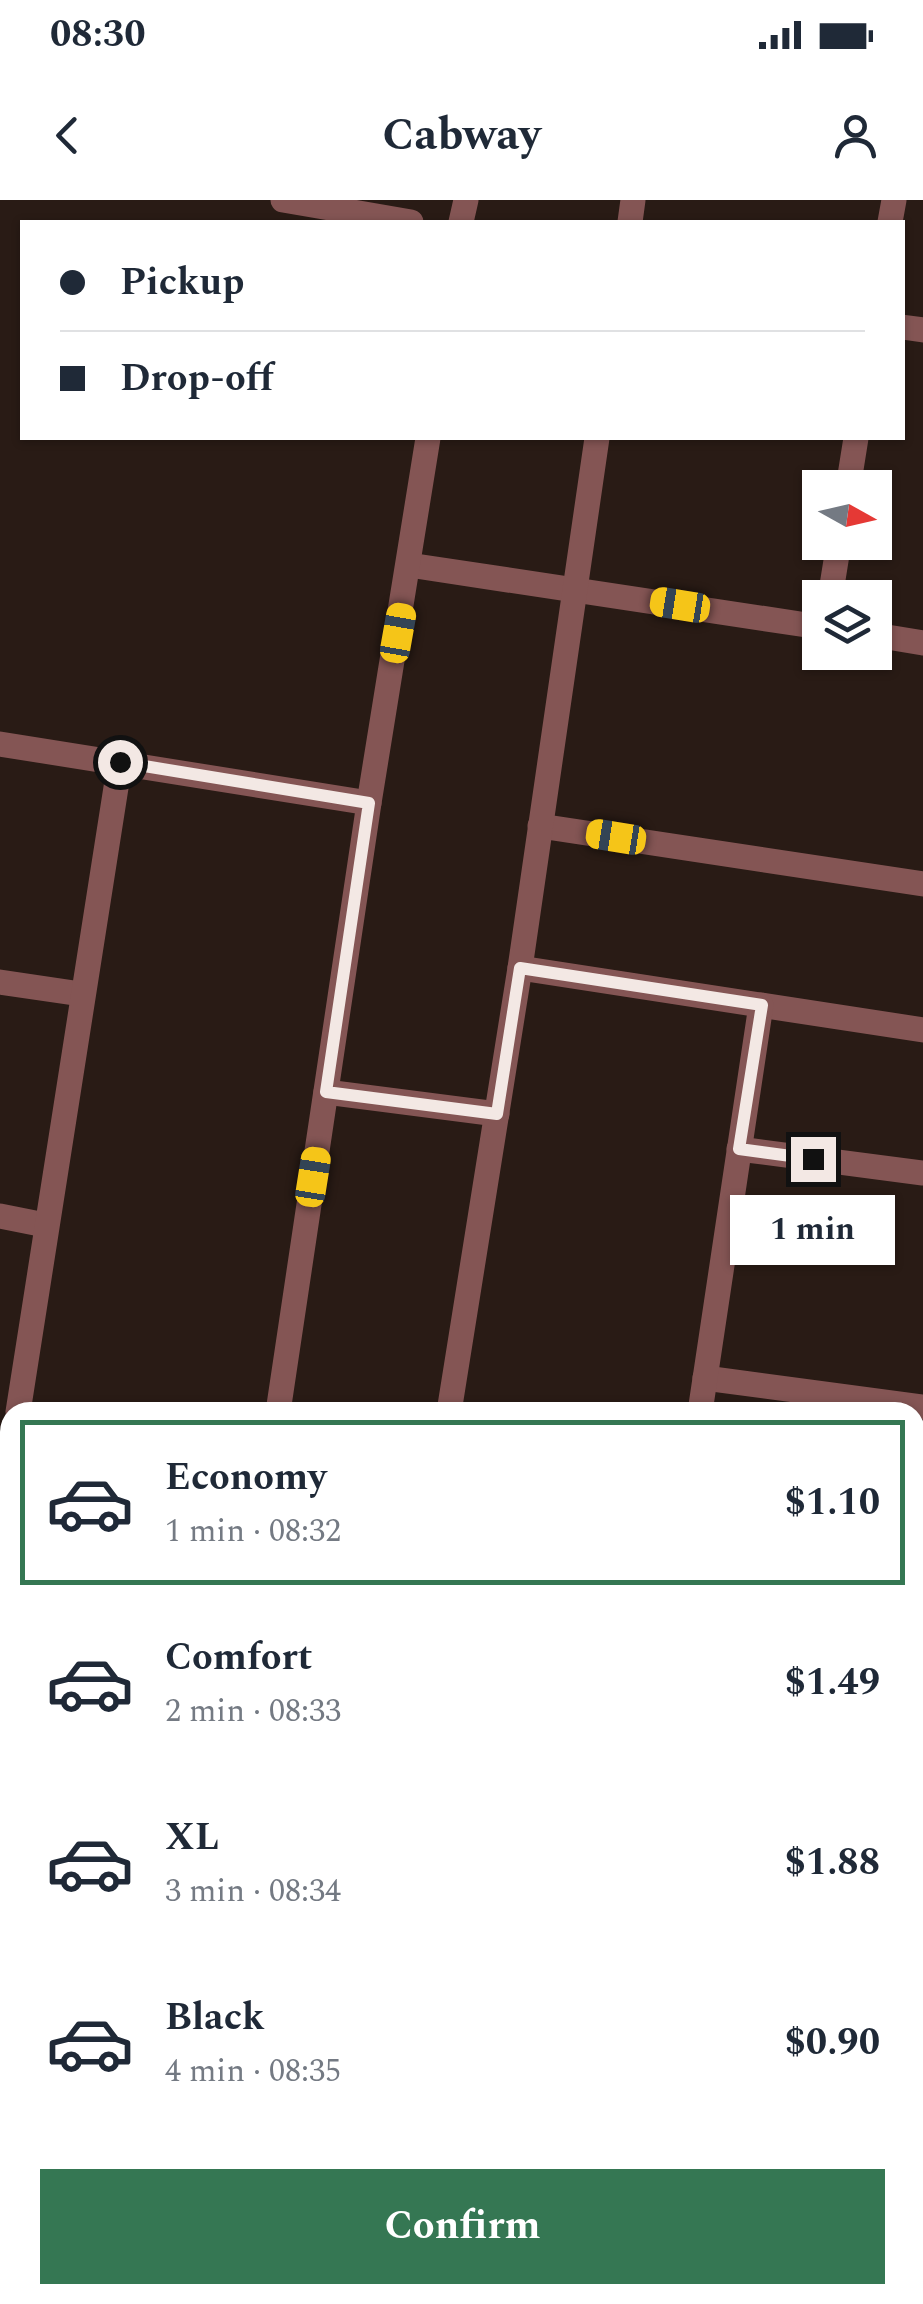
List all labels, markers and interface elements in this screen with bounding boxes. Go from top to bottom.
text: 08:30 [50,6,145,64]
text: Cabway [382,101,541,170]
icon: back [40,108,95,163]
icon: person [828,108,883,163]
text: Pickup [120,254,244,312]
text: Drop-off [120,350,274,408]
north arrow [802,470,892,560]
map controls [802,470,892,670]
button: layers [802,580,892,670]
car [648,585,712,625]
car [378,601,418,665]
route start [98,740,143,785]
car [584,817,648,857]
route end [791,1137,836,1182]
car [293,1145,333,1209]
callout: 1 min [730,1194,896,1264]
text: 1 min [770,1205,855,1254]
text: Economy [165,1449,326,1507]
icon: car [45,1458,135,1548]
text: $1.10 [785,1474,880,1532]
text: 1 min · 08:32 [165,1507,341,1556]
text: Comfort [165,1629,312,1687]
icon: car [45,1638,135,1728]
text: $1.49 [785,1654,880,1712]
text: 2 min · 08:33 [165,1687,341,1736]
text: XL [165,1809,219,1867]
icon: car [45,1818,135,1908]
text: $1.88 [785,1834,880,1892]
text: 3 min · 08:34 [165,1867,341,1916]
text: Black [165,1989,265,2047]
icon: car [45,1998,135,2088]
text: $0.90 [785,2014,880,2072]
text: 4 min · 08:35 [165,2047,341,2096]
button: Confirm [40,2169,885,2284]

